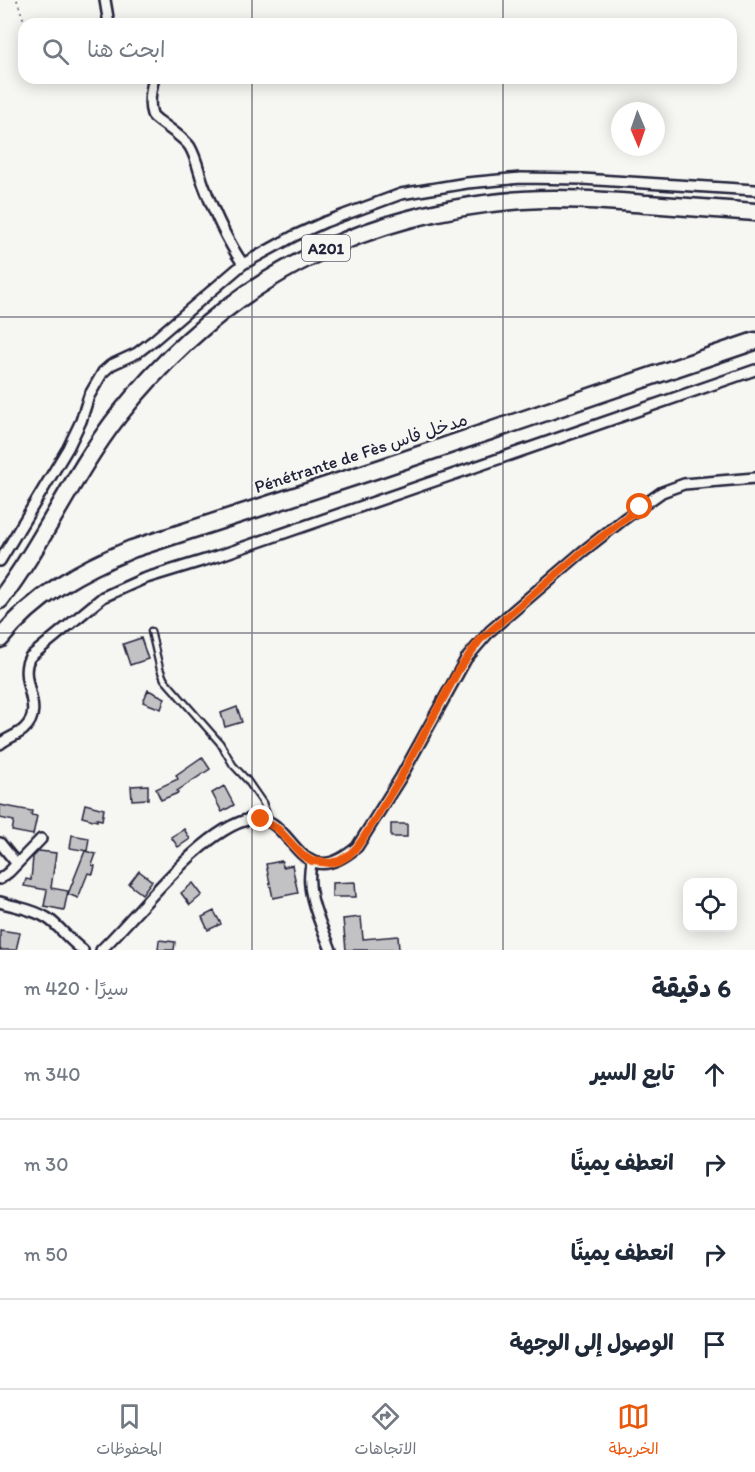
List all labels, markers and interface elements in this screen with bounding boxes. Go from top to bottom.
search box [18,18,737,84]
icon: search [39,35,72,68]
text: ابحث هنا [87,36,166,63]
north arrow [611,102,665,156]
road number: A201 [302,235,350,261]
street label: Pénétrante de Fès مدخل فاس [252,408,470,498]
route start [626,493,652,519]
route end [247,805,273,831]
map controls [683,878,737,932]
button: locate [683,878,737,932]
text: 6 دقيقة [651,972,731,1004]
text: سيرًا · 420 m [24,976,129,1000]
icon: ahead [698,1058,731,1091]
text: تابع السير [591,1059,674,1086]
text: 340 m [24,1062,81,1086]
icon: right [698,1148,731,1181]
text: انعطف يمينًا [571,1149,674,1176]
text: 30 m [24,1152,69,1176]
icon: right [698,1238,731,1271]
text: انعطف يمينًا [571,1239,674,1266]
text: 50 m [24,1242,68,1266]
icon: arrive [698,1328,731,1361]
text: الوصول إلى الوجهة [509,1329,674,1356]
tab: المحفوظات [96,1400,162,1463]
tab: الاتجاهات [355,1400,416,1463]
tab: الخريطة [609,1400,659,1463]

